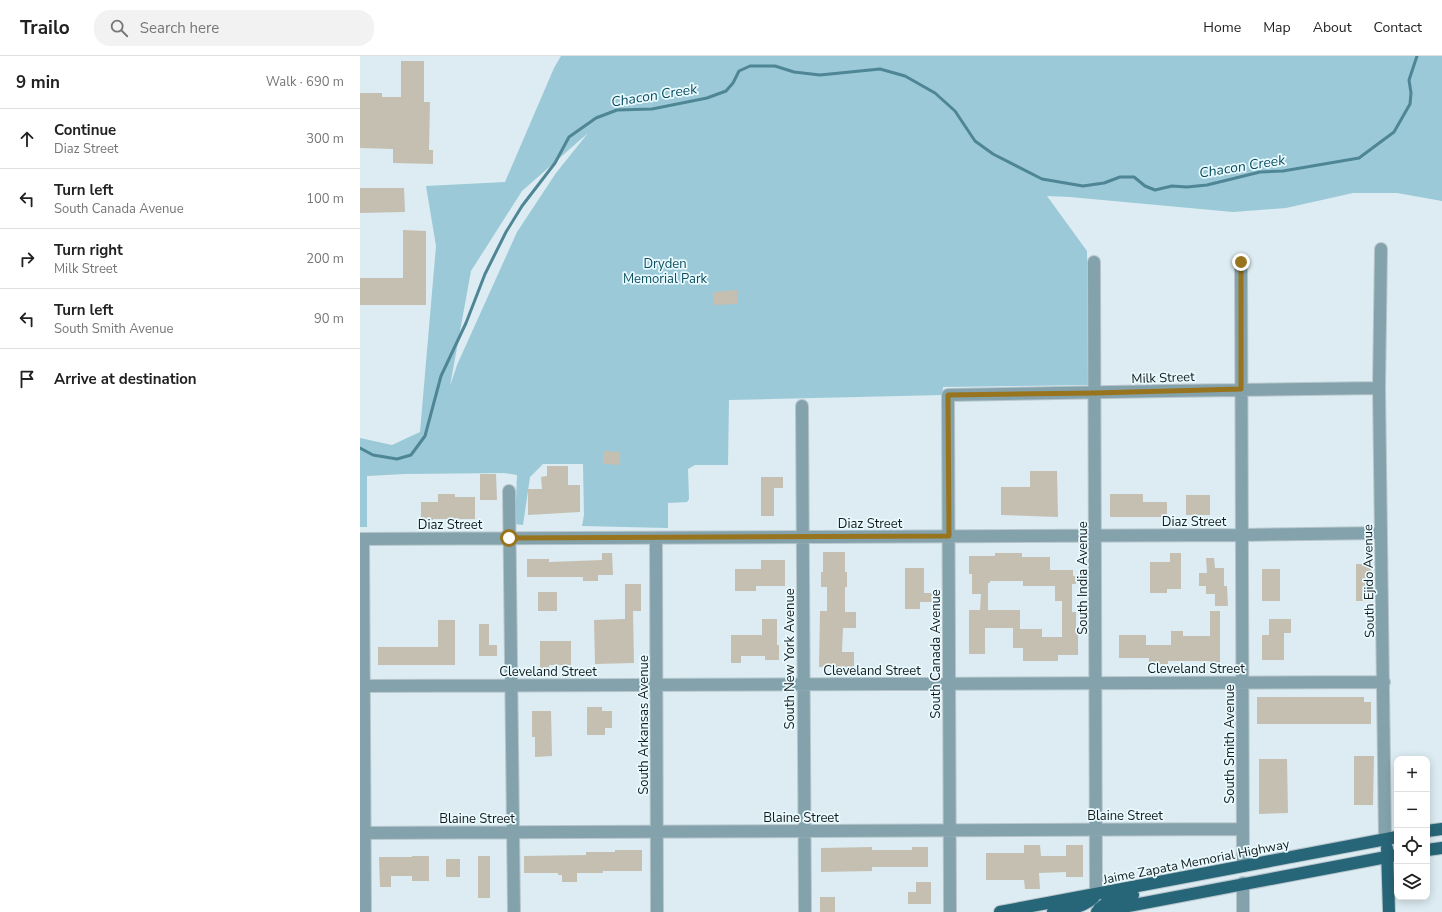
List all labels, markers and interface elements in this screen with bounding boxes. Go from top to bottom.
search box [94,10,374,46]
text: Trailo [20,15,70,41]
icon: search [108,17,130,39]
text: Search here [140,18,219,38]
text: Home [1203,18,1241,37]
text: Map [1263,18,1291,37]
text: About [1313,18,1352,37]
text: Contact [1374,18,1422,37]
text: 9 min [16,71,60,94]
text: Walk · 690 m [266,73,344,91]
water label: Chacon Creek [610,79,699,112]
text: Continue [54,120,116,140]
icon: ahead [16,128,38,150]
text: 300 m [306,130,344,148]
text: Diaz Street [54,140,118,158]
water label: Chacon Creek [1198,150,1287,183]
text: Turn left [54,180,113,200]
icon: left [16,188,38,210]
text: 100 m [306,190,344,208]
text: South Canada Avenue [54,200,184,218]
text: Turn right [54,240,123,260]
icon: right [16,248,38,270]
text: 200 m [306,250,344,268]
route end [1232,253,1250,271]
park label: Dryden Memorial Park [623,255,708,288]
text: Milk Street [54,260,117,278]
text: Turn left [54,300,113,320]
icon: left [16,308,38,330]
text: 90 m [314,310,344,328]
text: South Smith Avenue [54,320,173,338]
icon: arrive [16,368,38,390]
street label: Milk Street [1131,368,1195,388]
text: Arrive at destination [54,369,197,389]
street label: Diaz Street [1162,513,1227,531]
street label: Diaz Street [838,515,903,533]
street label: Diaz Street [418,516,483,534]
street label: South India Avenue [1074,521,1092,635]
street label: South Ejido Avenue [1359,524,1379,638]
route start [500,529,518,547]
street label: South New York Avenue [781,588,799,730]
street label: South Canada Avenue [927,589,945,719]
street label: South Arkansas Avenue [635,655,653,795]
street label: Cleveland Street [1147,660,1245,678]
street label: Cleveland Street [823,662,921,680]
street label: Cleveland Street [499,663,597,681]
street label: South Smith Avenue [1221,684,1239,804]
map controls [1394,756,1430,900]
button: + [1394,756,1430,792]
button: − [1394,792,1430,828]
street label: Blaine Street [1087,807,1163,825]
street label: Blaine Street [763,809,839,827]
street label: Blaine Street [439,810,515,828]
button: locate [1394,828,1430,864]
street label: Jaime Zapata Memorial Highway [1100,835,1291,889]
button: layers [1394,864,1430,900]

